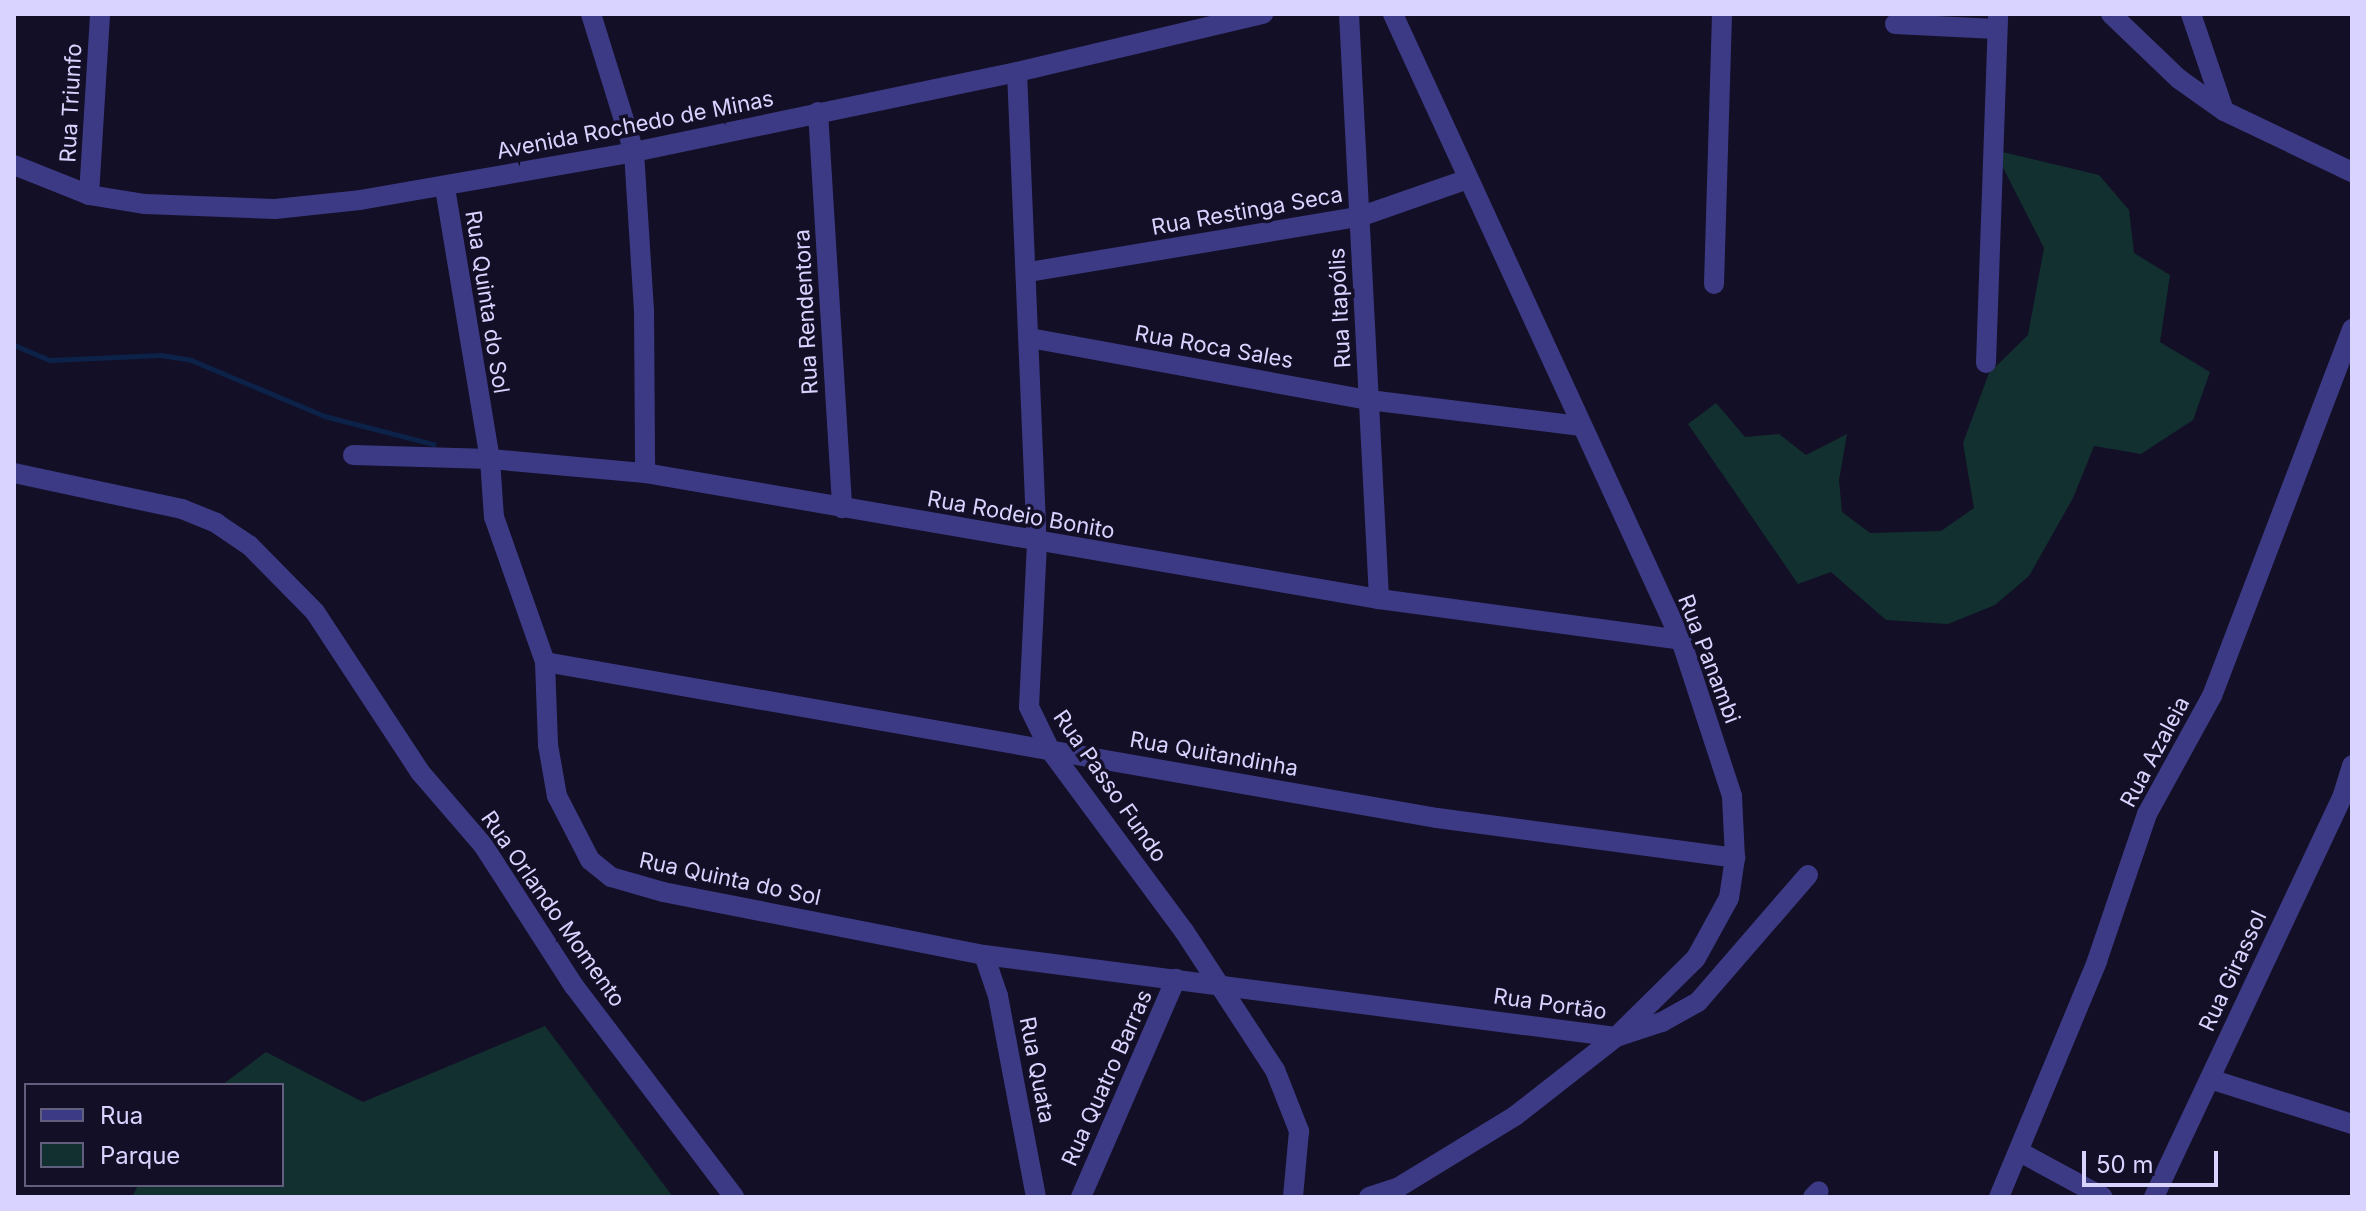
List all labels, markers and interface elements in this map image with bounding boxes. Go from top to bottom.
street label: Rua Triunfo [55,43,87,163]
street label: Avenida Rochedo de Minas [494,85,776,165]
street label: Rua Restinga Seca [1149,181,1345,241]
street label: Rua Quinta do Sol [459,208,515,396]
street label: Rua Rendentora [788,229,824,395]
street label: Rua Itapólis [1324,247,1356,369]
street label: Rua Roca Sales [1133,320,1295,374]
street label: Rua Rodeio Bonito [925,486,1117,544]
street label: Rua Panambi [1672,591,1746,727]
street label: Rua Azaleia [2115,692,2195,812]
street label: Rua Passo Fundo [1048,705,1172,867]
street label: Rua Quitandinha [1128,726,1300,782]
street label: Rua Orlando Momento [475,806,631,1012]
street label: Rua Quinta do Sol [637,847,823,911]
street label: Rua Girassol [2194,907,2272,1035]
street label: Rua Portão [1492,983,1608,1025]
street label: Rua Quatro Barras [1056,986,1158,1170]
street label: Rua Quata [1014,1015,1060,1125]
legend [24,1083,284,1187]
text: Rua [100,1101,143,1130]
scale bar [2086,1135,2222,1185]
text: Parque [100,1141,180,1170]
text: 50 m [2096,1150,2154,1179]

